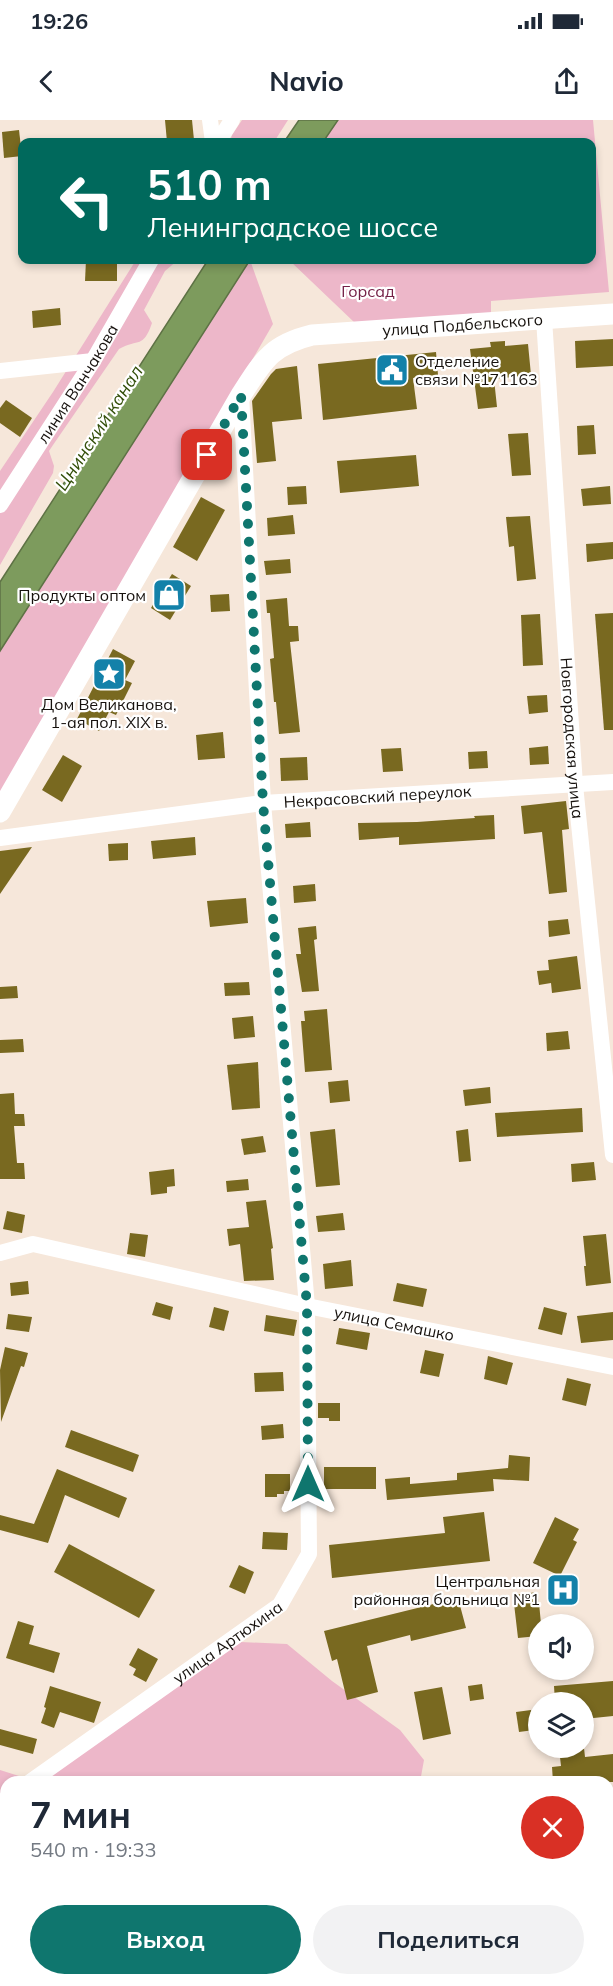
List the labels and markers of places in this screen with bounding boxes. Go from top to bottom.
place label: Отделение связи №171163 [415,351,538,389]
public building icon: Отделение связи №171163 [374,352,410,388]
pin [181,429,232,480]
shop icon: Продукты оптом [151,577,187,613]
place label: Продукты оптом [18,585,146,605]
place icon: Дом Великанова, 1-ая пол. XIX в. [91,656,127,692]
place label: Дом Великанова, 1-ая пол. XIX в. [41,694,177,732]
place label: Центральная районная больница №1 [353,1571,540,1609]
hospital icon: Центральная районная больница №1 [545,1572,581,1608]

